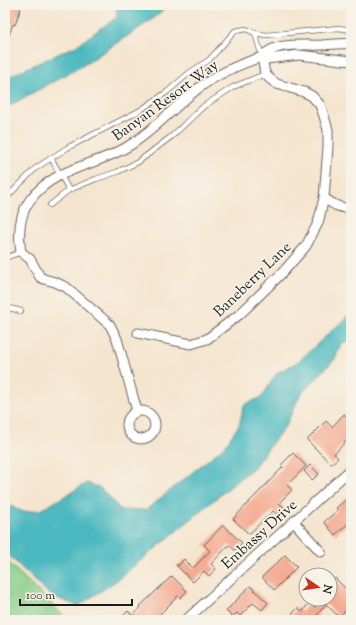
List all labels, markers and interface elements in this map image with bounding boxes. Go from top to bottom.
street label: Banyan Resort Way [109,55,224,147]
street label: Baneberry Lane [210,238,297,323]
street label: Embassy Drive [218,496,302,575]
north arrow [298,567,338,607]
scale bar [20,581,132,607]
text: N [318,582,336,595]
text: 100 m [26,587,55,605]

